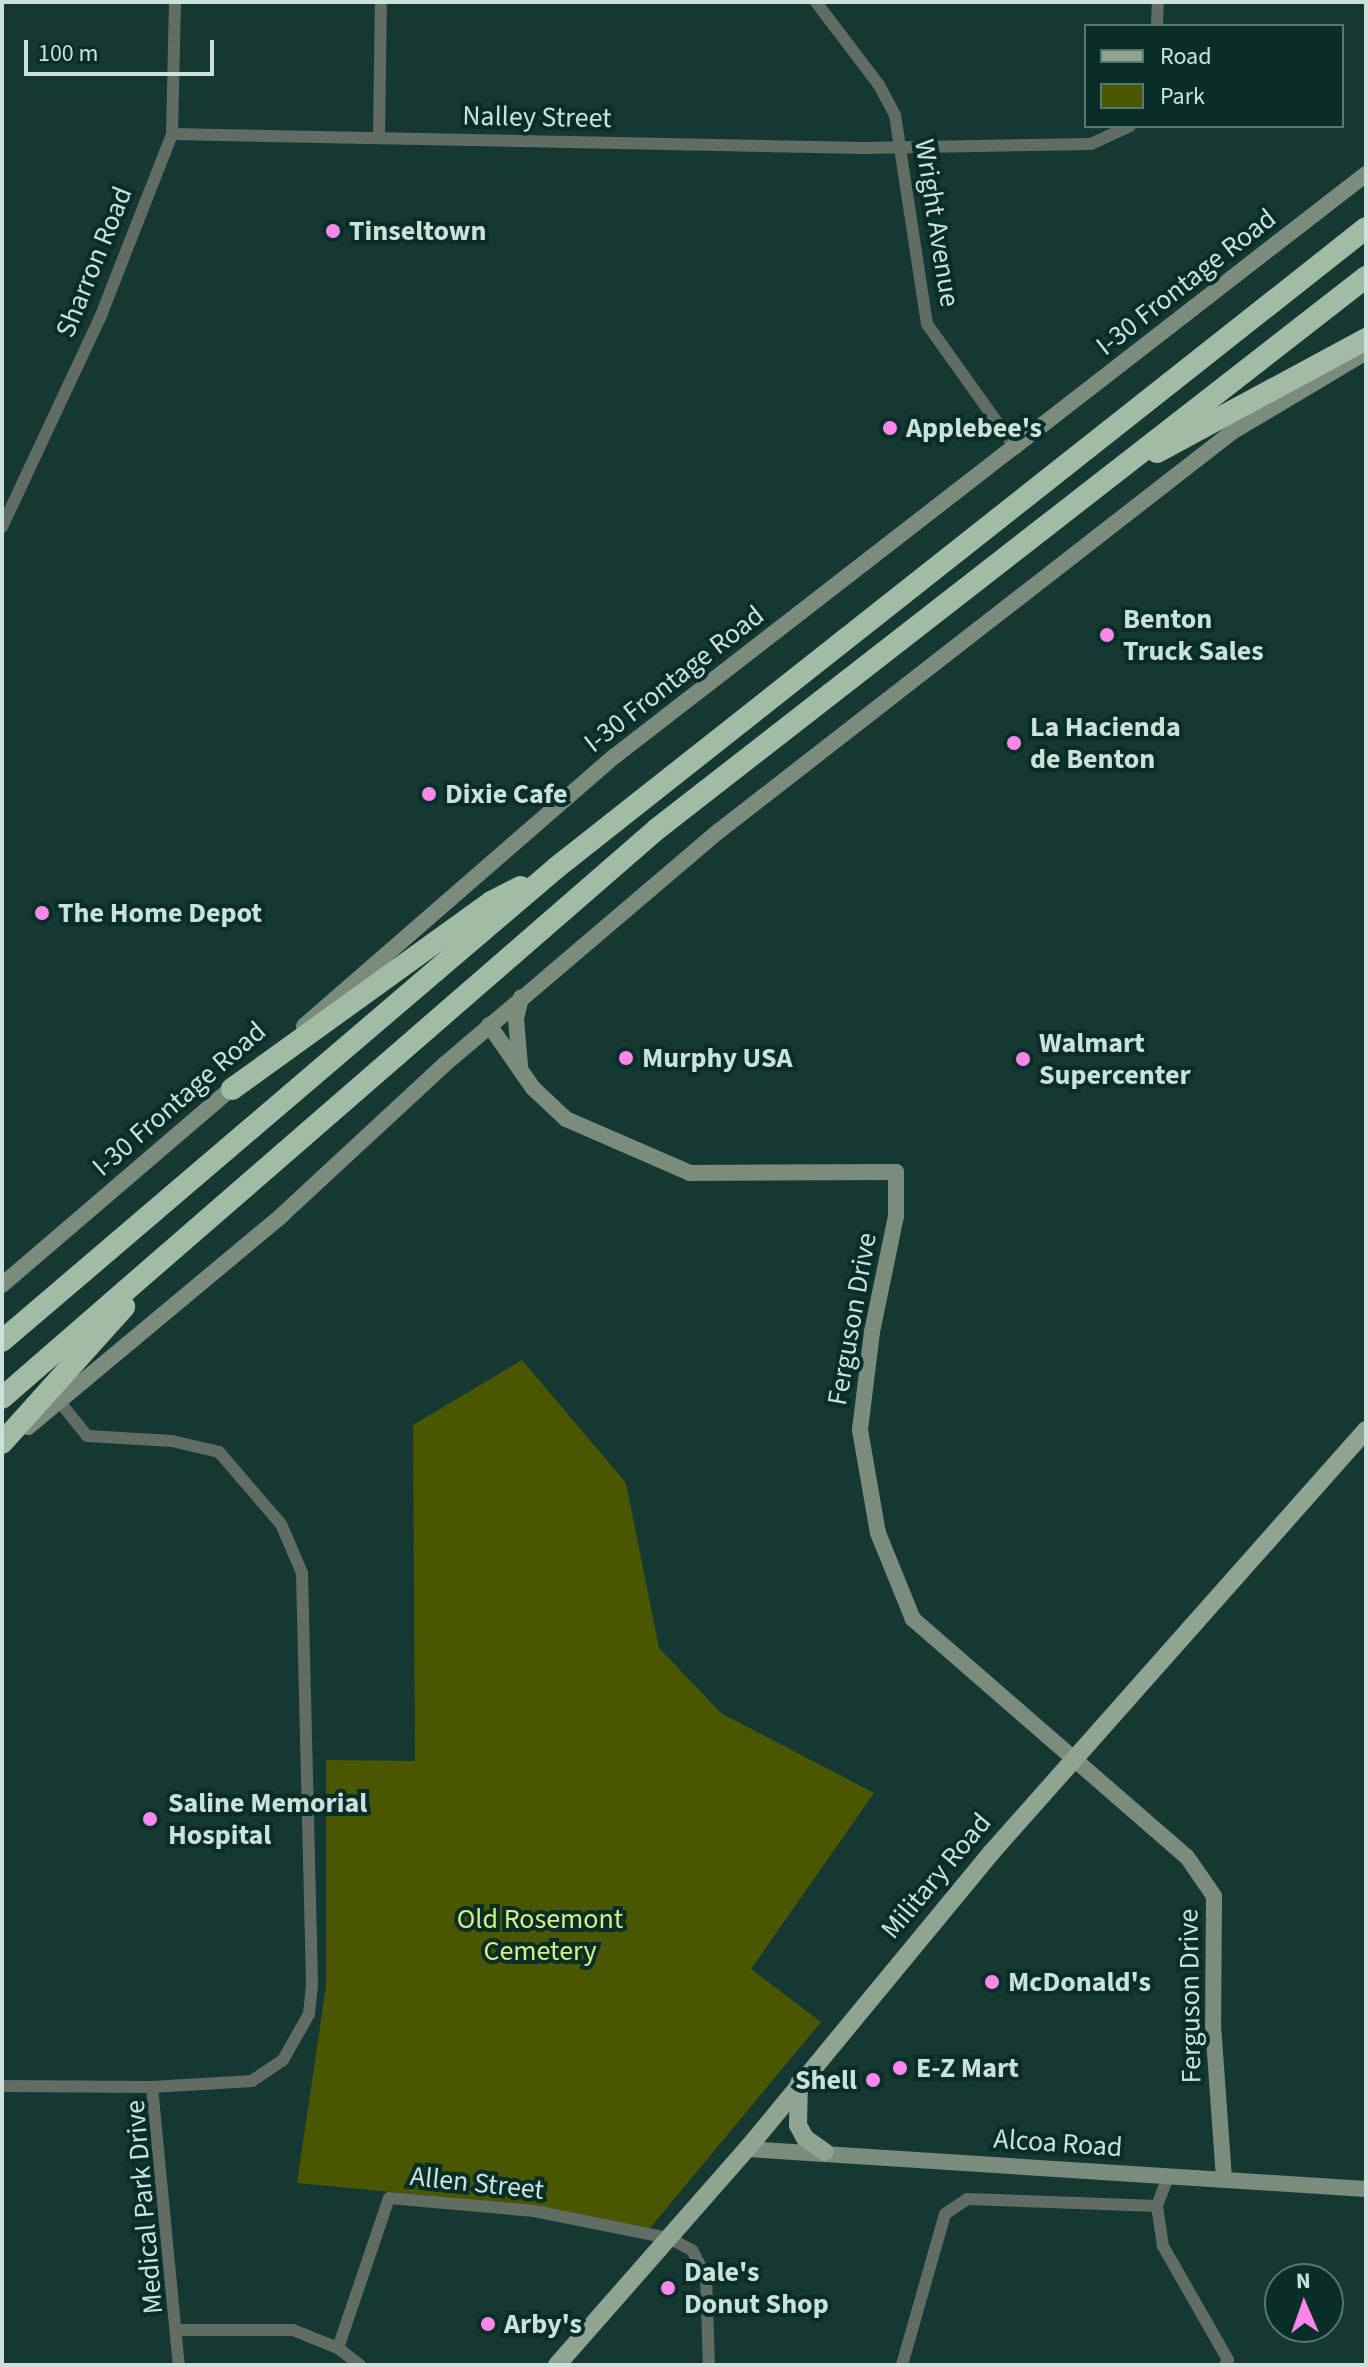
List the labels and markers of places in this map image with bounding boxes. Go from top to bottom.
place label: Tinseltown [349,214,486,248]
marker: Tinseltown [324,222,342,240]
place label: Applebee's [906,411,1042,445]
marker: Applebee's [881,419,899,437]
place label: Benton Truck Sales [1123,602,1264,668]
marker: Benton Truck Sales [1098,626,1116,644]
place label: La Hacienda de Benton [1030,710,1181,776]
marker: La Hacienda de Benton [1005,734,1023,752]
place label: Dixie Cafe [445,777,568,811]
marker: Dixie Cafe [420,785,438,803]
place label: The Home Depot [58,896,262,930]
marker: The Home Depot [33,904,51,922]
place label: Walmart Supercenter [1039,1026,1191,1092]
place label: Murphy USA [642,1041,793,1075]
marker: Murphy USA [617,1049,635,1067]
marker: Walmart Supercenter [1014,1050,1032,1068]
place label: Saline Memorial Hospital [168,1786,367,1852]
marker: Saline Memorial Hospital [139,1808,161,1830]
place label: McDonald's [1008,1965,1151,1999]
marker: McDonald's [983,1973,1001,1991]
place label: E-Z Mart [916,2051,1019,2085]
marker: E-Z Mart [891,2059,909,2077]
place label: Shell [795,2063,857,2097]
marker: Shell [864,2071,882,2089]
place label: Dale's Donut Shop [684,2255,829,2321]
marker: Dale's Donut Shop [659,2279,677,2297]
place label: Arby's [504,2307,582,2341]
marker: Arby's [479,2315,497,2333]

